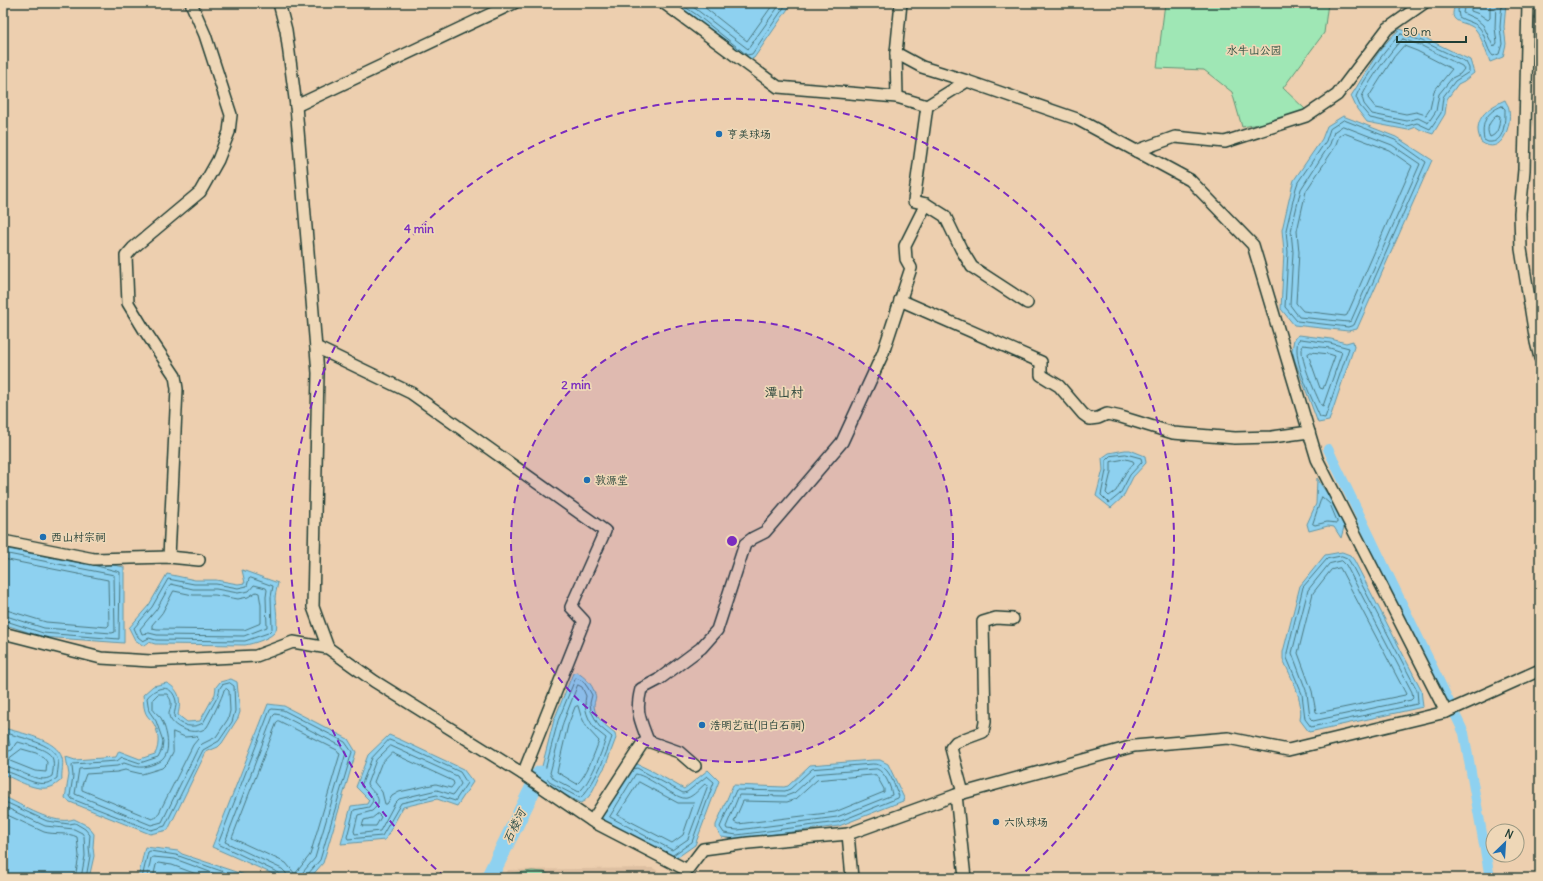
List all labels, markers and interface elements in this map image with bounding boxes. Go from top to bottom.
scale bar [1397,18,1466,44]
text: 50 m [1403,24,1432,39]
park label: 水牛山公园 [1227,43,1282,57]
place label: 亨美球场 [727,127,771,141]
marker: 亨美球场 [714,129,724,139]
text: 4 min [404,221,434,236]
text: 2 min [561,377,591,392]
district label: 潭山村 [764,384,804,401]
place label: 敦源堂 [595,473,628,487]
marker: 敦源堂 [582,475,592,485]
place label: 西山村宗祠 [51,530,106,544]
marker: 西山村宗祠 [38,532,48,542]
centre of rings [725,534,739,548]
place label: 浩明艺社(旧白石祠) [710,718,805,732]
marker: 浩明艺社(旧白石祠) [697,720,707,730]
water label: 石楼河 [499,805,530,845]
place label: 六队球场 [1004,815,1048,829]
marker: 六队球场 [991,817,1001,827]
north arrow [1485,823,1525,863]
text: N [1503,826,1516,842]

